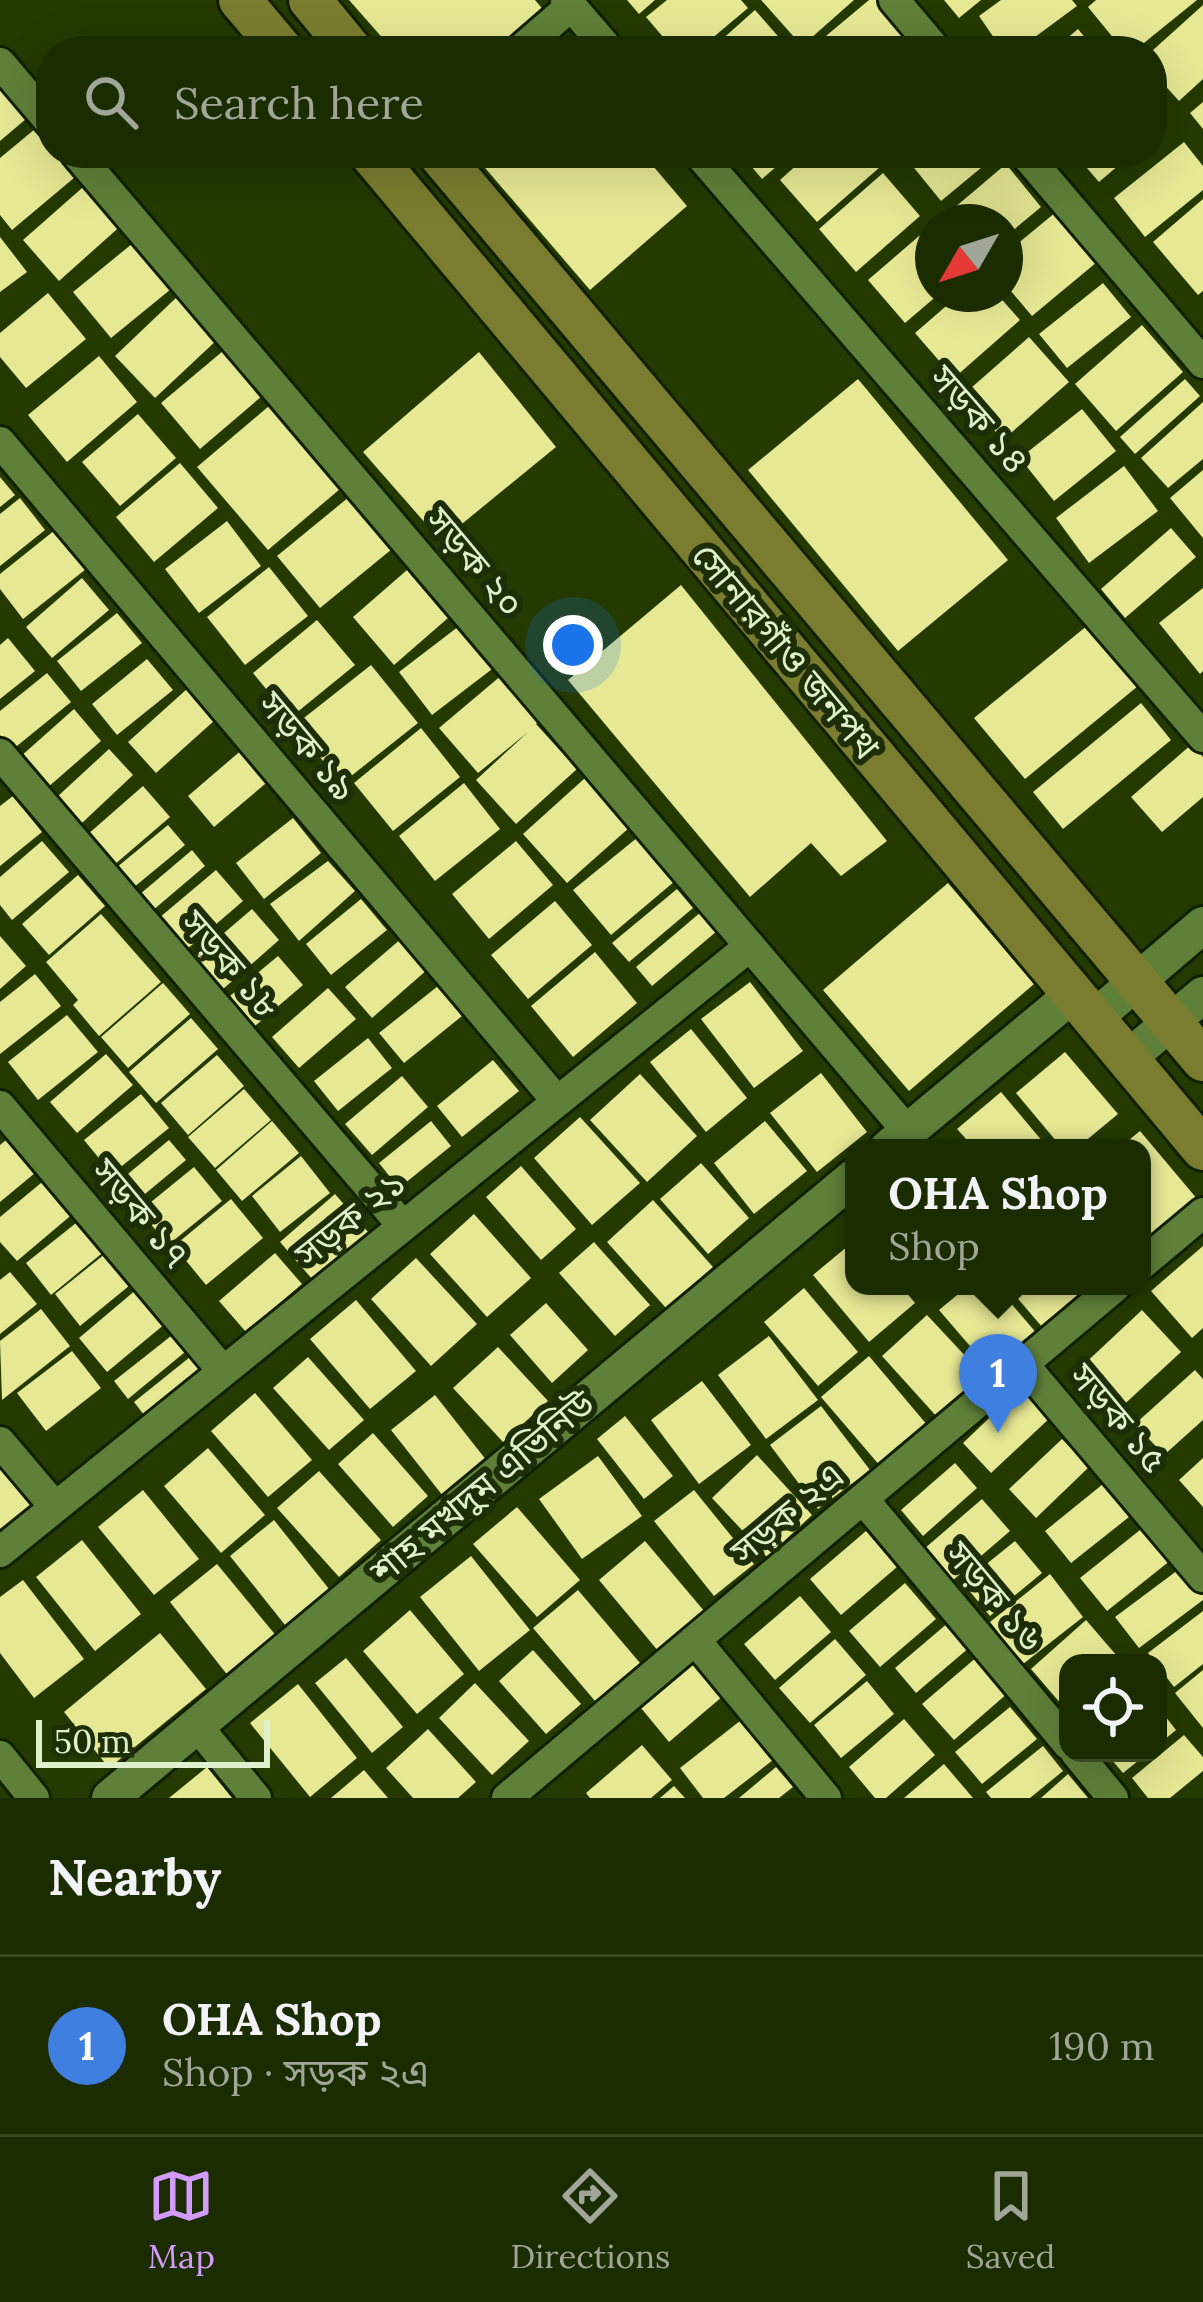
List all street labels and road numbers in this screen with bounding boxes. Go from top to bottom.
street label: সড়ক ১৪ [920,354,1040,483]
street label: সড়ক ২০ [415,497,534,626]
street label: সোনারগাঁও জনপথ [682,533,890,769]
street label: সড়ক ১৯ [248,681,367,810]
street label: সড়ক ১৮ [171,899,291,1028]
street label: সড়ক ১৭ [81,1148,200,1277]
street label: সড়ক ২১ [285,1159,415,1277]
street label: সড়ক ১৫ [1059,1353,1178,1482]
street label: শাহ মখদুম এভিনিউ [360,1380,604,1595]
street label: সড়ক ২এ [720,1452,853,1574]
street label: সড়ক ১৬ [935,1531,1054,1660]

